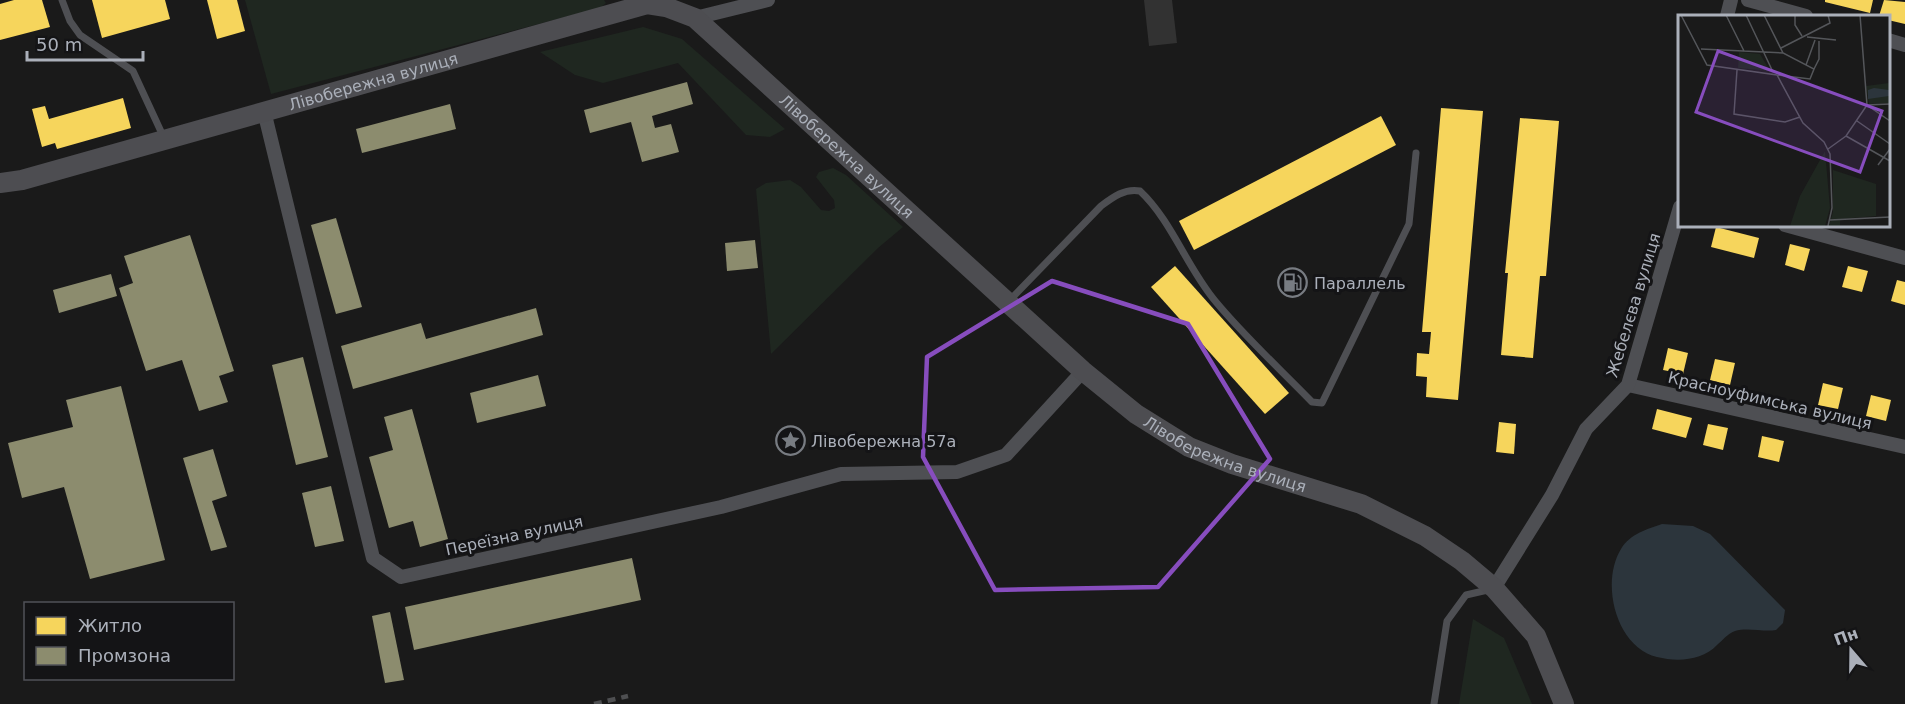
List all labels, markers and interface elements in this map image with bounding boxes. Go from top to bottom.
inset map [1678,15,1890,226]
scale bar [27,24,142,62]
text: 50 m [36,34,82,55]
street label: Лівобережна вулиця [286,49,460,115]
street label: Лівобережна вулиця [775,90,918,222]
street label: Жебелєва вулиця [1602,231,1665,380]
fuel station icon: Параллель [1277,267,1309,299]
place label: Параллель [1314,274,1406,293]
street label: Красноуфимська вулиця [1666,368,1874,433]
street label: Лівобережна вулиця [1140,412,1309,496]
place icon: Лівобережна 57а [774,425,806,457]
place label: Лівобережна 57а [811,432,956,451]
street label: Переїзна вулиця [444,512,585,559]
legend [24,602,234,680]
text: Житло [78,615,142,636]
north arrow [1821,620,1881,680]
text: Пн [1831,623,1861,649]
text: Промзона [78,645,171,666]

